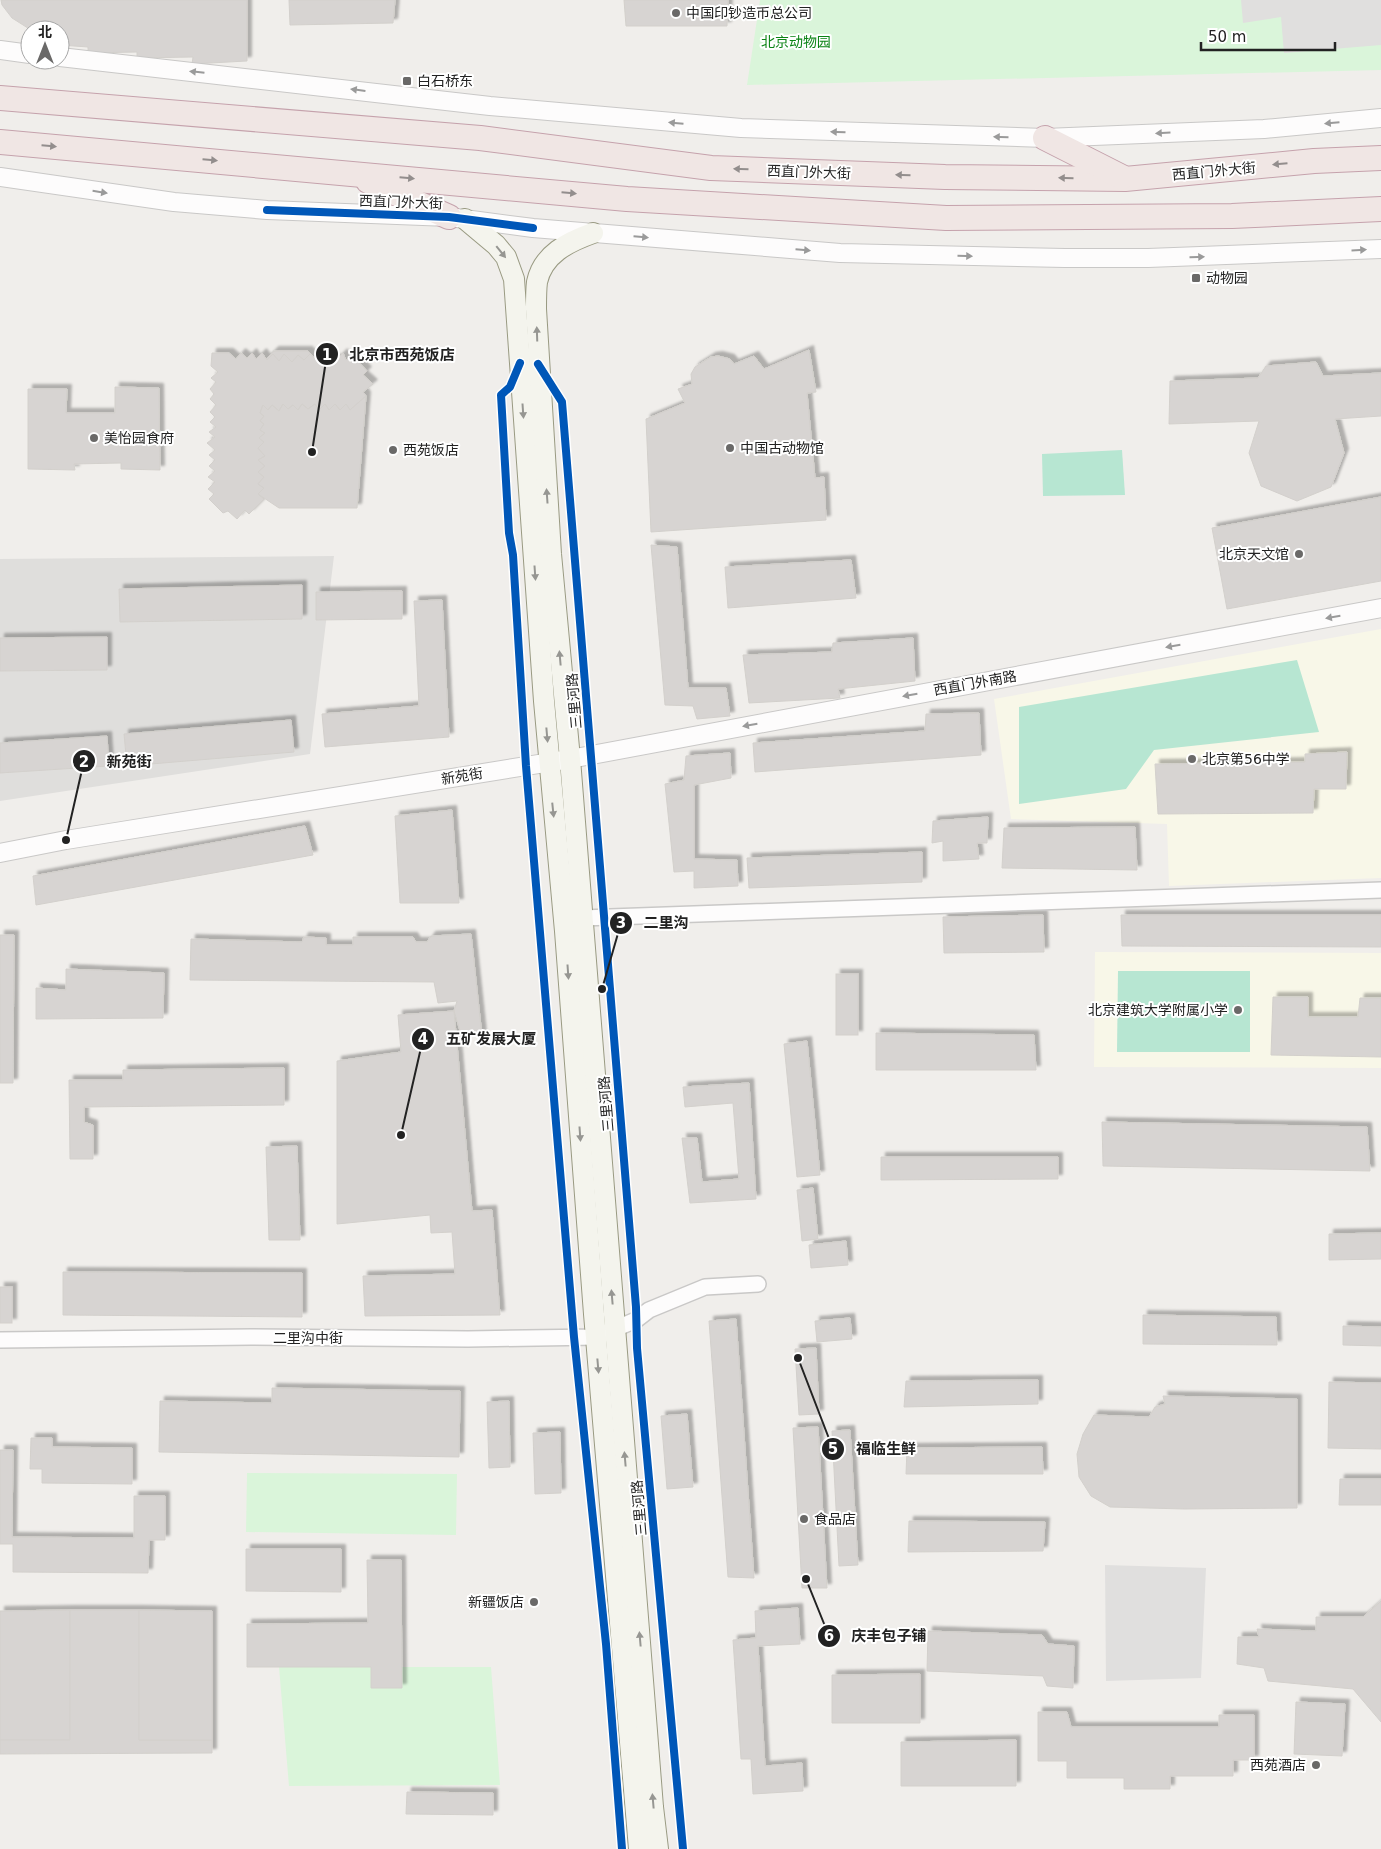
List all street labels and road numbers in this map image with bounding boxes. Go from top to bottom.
street label: 西直门外大街 [1171,159,1257,183]
street label: 西直门外大街 [767,163,851,181]
street label: 西直门外大街 [359,193,443,211]
street label: 西直门外南路 [932,668,1018,698]
street label: 三里河路 [564,672,584,730]
street label: 新苑街 [440,765,484,787]
street label: 三里河路 [596,1075,616,1133]
street label: 二里沟中街 [273,1330,343,1346]
street label: 三里河路 [629,1479,649,1537]

